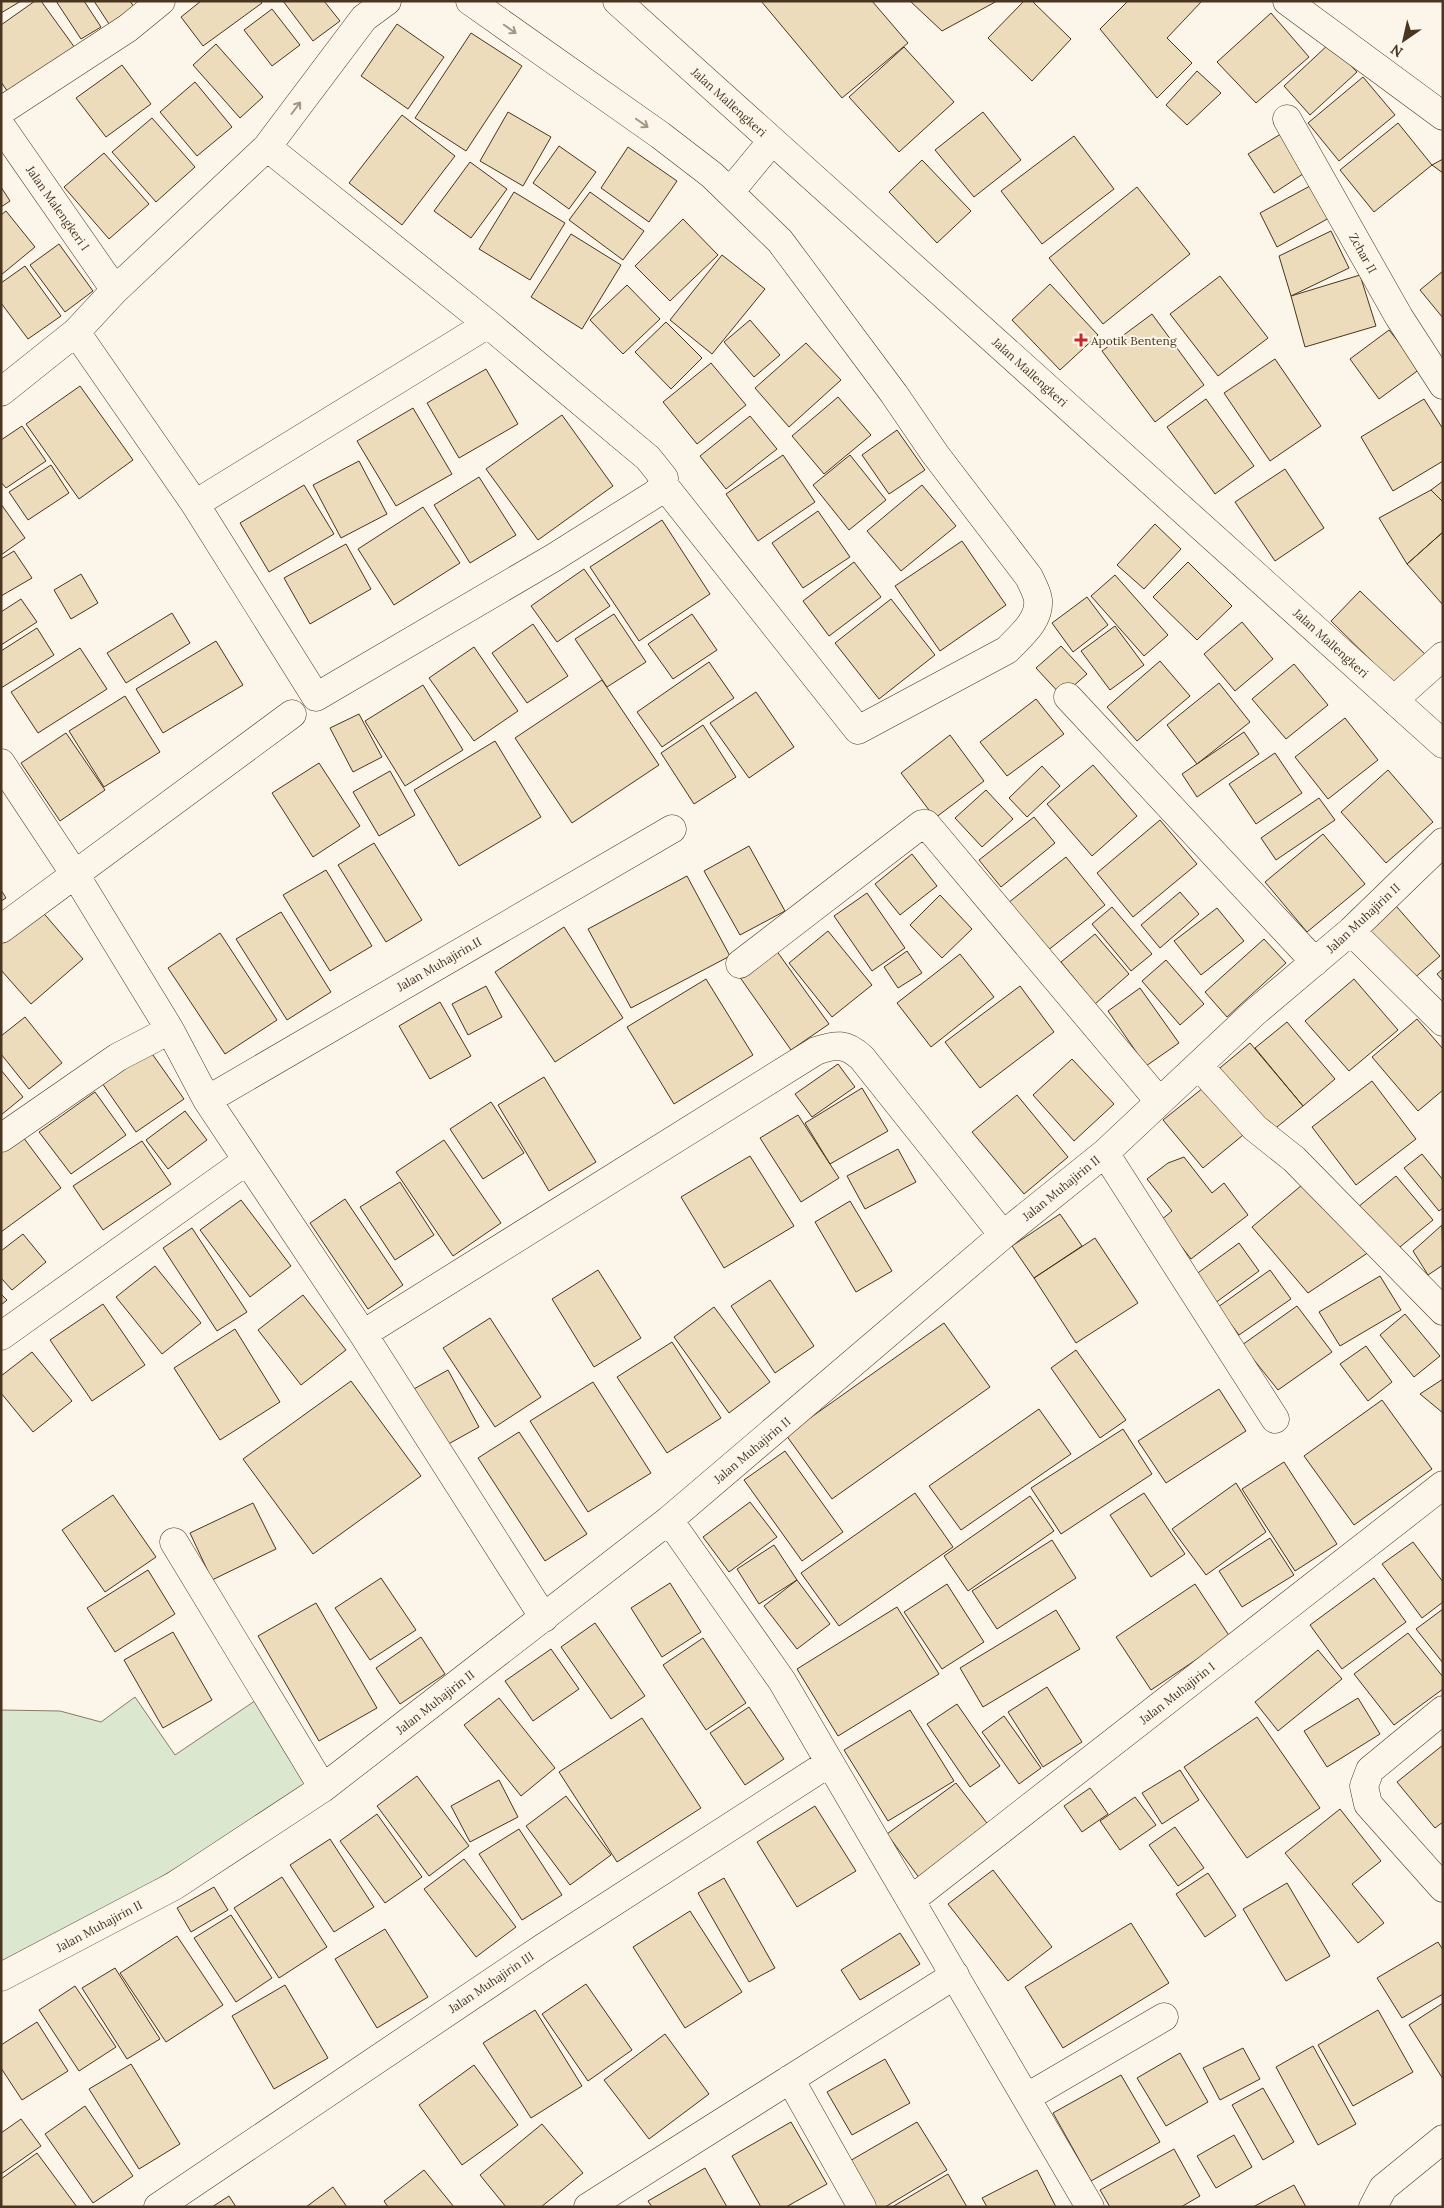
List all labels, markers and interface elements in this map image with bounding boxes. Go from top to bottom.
north arrow [1379,15,1429,65]
one-way arrow [502,24,516,34]
text: N [1387,40,1406,61]
street label: Jalan Mallengkeri [687,64,770,140]
one-way arrow [291,102,302,115]
one-way arrow [635,118,649,128]
street label: Jalan Malengkeri I [23,162,93,253]
street label: Zchar II [1346,230,1380,276]
place label: Apotik Benteng [1090,333,1177,348]
street label: Jalan Mallengkeri [988,334,1071,410]
marker: Apotik Benteng [1075,334,1087,346]
street label: Jalan Mallengkeri [1289,605,1372,681]
street label: Jalan Muhajirin II [1322,880,1403,957]
street label: Jalan Muhajirin.II [393,934,484,995]
street label: Jalan Muhajirin II [1018,1152,1103,1225]
street label: Jalan Muhajirin II [710,1414,793,1487]
street label: Jalan Muhajirin I [1136,1659,1218,1728]
street label: Jalan Muhajirin II [392,1667,477,1738]
street label: Jalan Muhajirin II [52,1897,145,1956]
street label: Jalan Muhajirin III [445,1948,536,2017]

